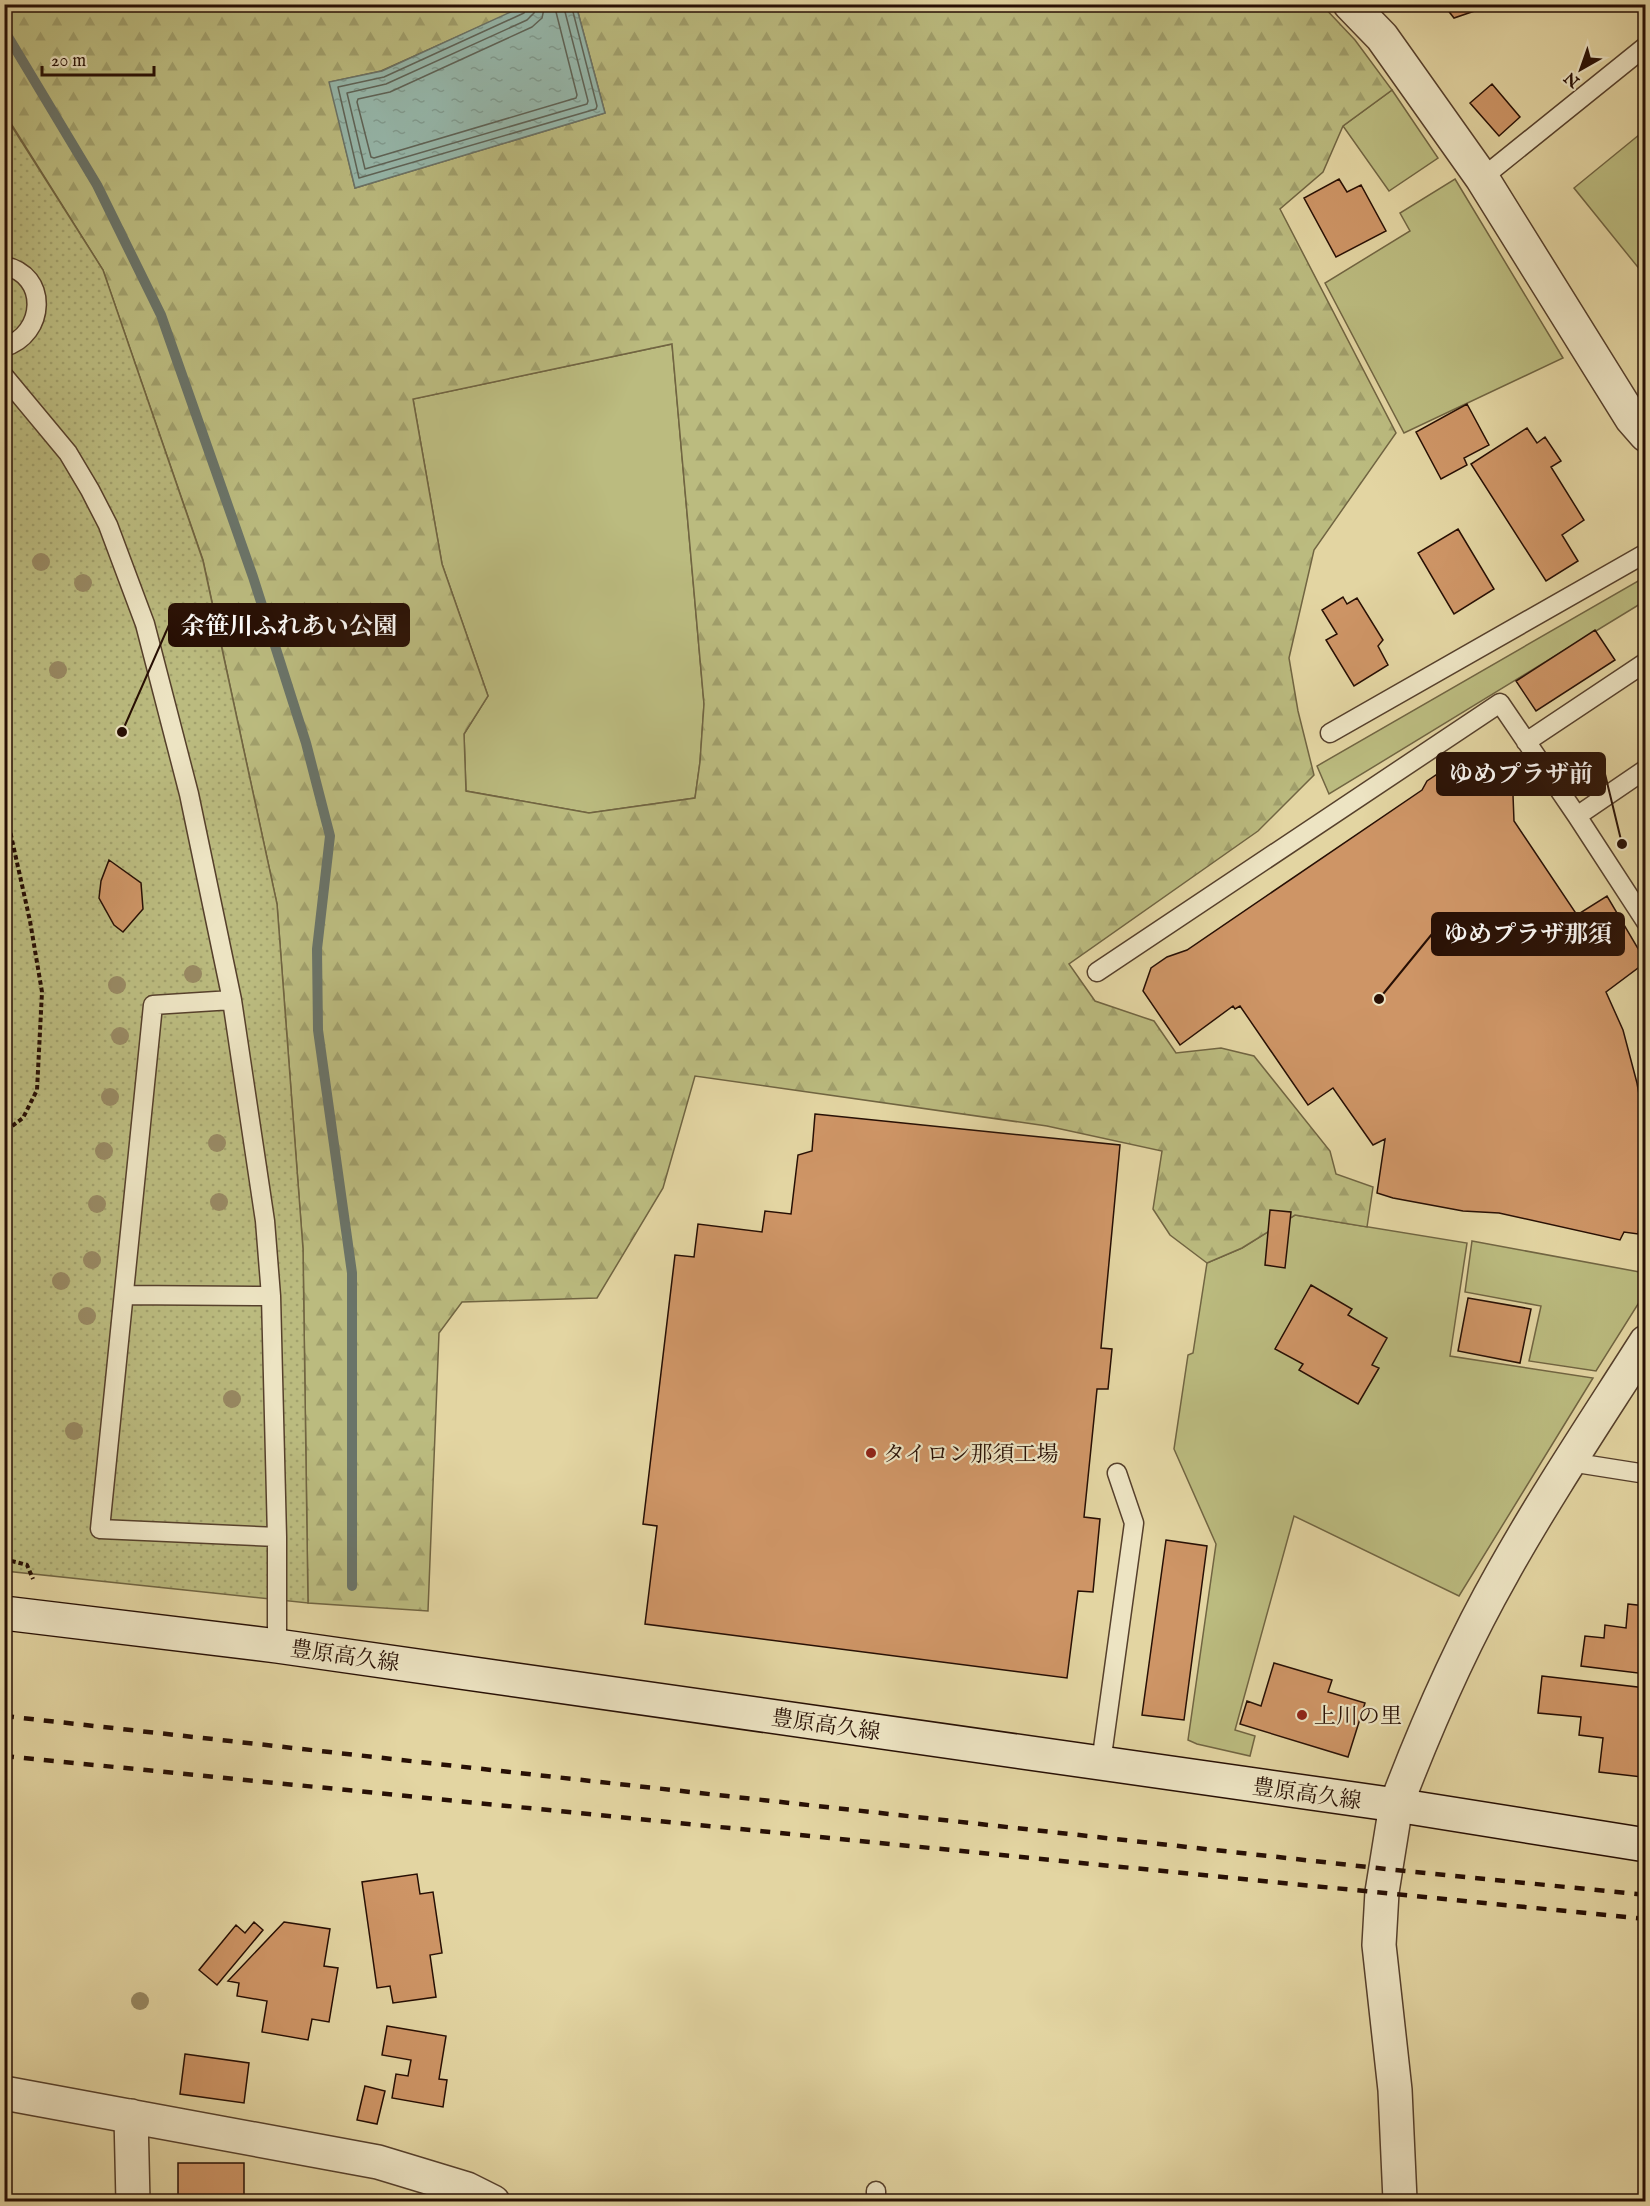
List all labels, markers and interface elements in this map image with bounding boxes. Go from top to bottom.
scale bar [42,39,154,77]
north arrow [1551,39,1611,99]
text: 20 m [51,50,86,73]
text: N [1561,67,1585,92]
callout: 余笹川ふれあい公園 [169,604,409,646]
text: 余笹川ふれあい公園 [181,612,397,643]
callout: ゆめプラザ前 [1437,753,1605,795]
text: ゆめプラザ前 [1449,760,1593,791]
callout: ゆめプラザ那須 [1432,913,1624,955]
text: ゆめプラザ那須 [1444,920,1612,951]
place label: タイロン那須工場 [883,1441,1059,1469]
marker: タイロン那須工場 [864,1446,878,1460]
street label: 豊原高久線 [288,1635,401,1678]
place label: 上川の里 [1314,1703,1402,1731]
street label: 豊原高久線 [769,1704,882,1747]
marker: 上川の里 [1295,1708,1309,1722]
street label: 豊原高久線 [1250,1773,1363,1816]

